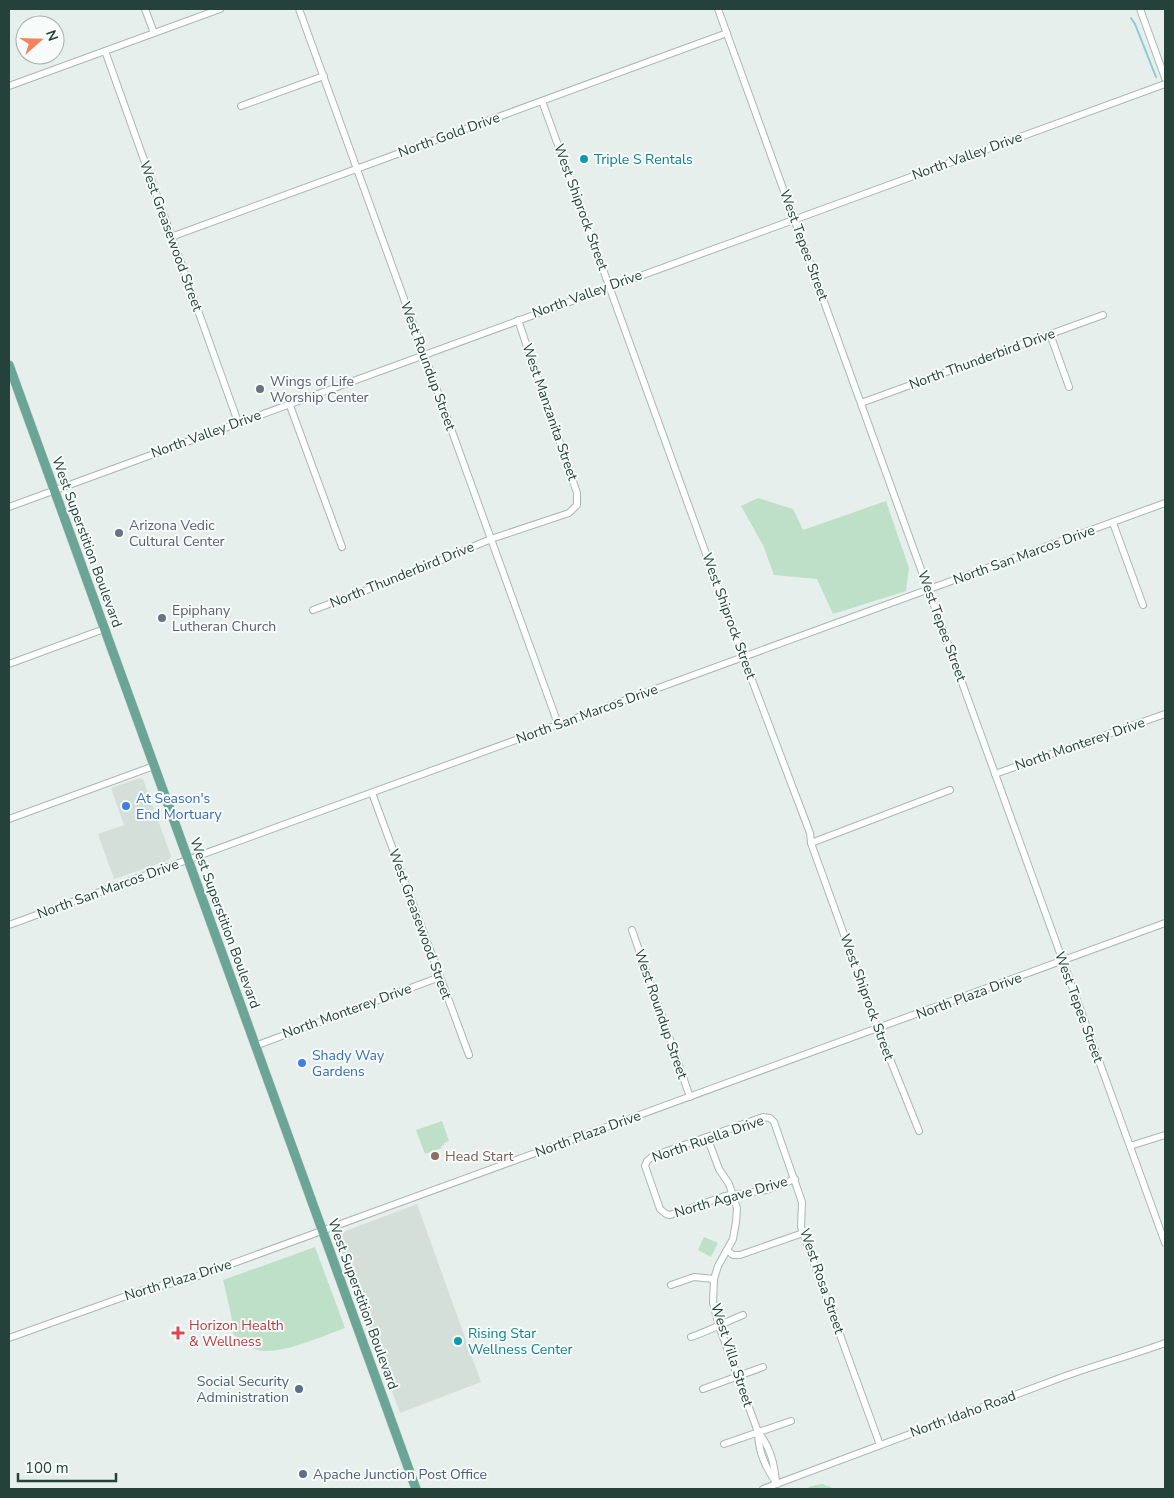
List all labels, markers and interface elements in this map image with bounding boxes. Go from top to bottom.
north arrow [15,15,65,65]
text: N [41,28,62,44]
street label: North Gold Drive [395,108,503,162]
street label: North Valley Drive [909,127,1025,185]
street label: West Shiprock Street [549,141,613,273]
place label: Triple S Rentals [594,150,693,169]
marker: Triple S Rentals [578,153,590,165]
street label: West Greasewood Street [135,158,207,314]
street label: West Tepee Street [775,187,833,303]
street label: North Valley Drive [529,265,645,323]
street label: West Roundup Street [396,299,460,433]
street label: North Thunderbird Drive [906,324,1058,394]
street label: West Manzanita Street [518,341,582,483]
place label: Wings of Life Worship Center [270,372,369,407]
marker: Wings of Life Worship Center [254,383,266,395]
street label: North Valley Drive [148,405,264,463]
street label: West Superstition Boulevard [47,454,127,630]
place label: Arizona Vedic Cultural Center [129,516,225,551]
street label: North San Marcos Drive [950,521,1098,589]
marker: Arizona Vedic Cultural Center [113,527,125,539]
street label: North Thunderbird Drive [327,537,477,613]
street label: West Shiprock Street [697,550,761,682]
street label: West Tepee Street [913,568,971,684]
place label: Epiphany Lutheran Church [172,601,276,636]
marker: Epiphany Lutheran Church [156,612,168,624]
street label: North San Marcos Drive [513,680,661,748]
street label: North Monterey Drive [1012,713,1148,775]
place label: At Season's End Mortuary [136,789,223,824]
marker: At Season's End Mortuary [120,800,132,812]
street label: West Superstition Boulevard [185,835,265,1011]
street label: West Greasewood Street [384,846,456,1002]
street label: North San Marcos Drive [34,855,182,923]
street label: West Shiprock Street [835,931,899,1063]
street label: West Roundup Street [630,947,692,1081]
street label: West Tepee Street [1050,949,1108,1065]
street label: North Plaza Drive [914,968,1024,1024]
street label: North Monterey Drive [280,979,414,1043]
place label: Shady Way Gardens [312,1046,385,1081]
marker: Shady Way Gardens [296,1057,308,1069]
street label: North Plaza Drive [533,1106,643,1162]
street label: North Ruella Drive [650,1111,766,1167]
place label: Head Start [445,1147,514,1166]
marker: Head Start [429,1150,441,1162]
street label: North Agave Drive [672,1172,790,1222]
street label: West Superstition Boulevard [323,1216,403,1392]
street label: West Rosa Street [795,1226,849,1336]
street label: North Plaza Drive [122,1255,234,1305]
street label: West Villa Street [706,1301,758,1409]
place label: Horizon Health & Wellness [189,1316,284,1351]
place label: Rising Star Wellness Center [468,1324,572,1359]
marker: Horizon Health & Wellness [171,1326,185,1340]
marker: Rising Star Wellness Center [452,1335,464,1347]
place label: Social Security Administration [196,1372,290,1407]
marker: Social Security Administration [293,1383,305,1395]
street label: North Idaho Road [908,1386,1018,1442]
scale bar [18,1450,115,1482]
text: 100 m [25,1458,69,1478]
place label: Apache Junction Post Office [313,1465,487,1484]
marker: Apache Junction Post Office [297,1468,309,1480]

